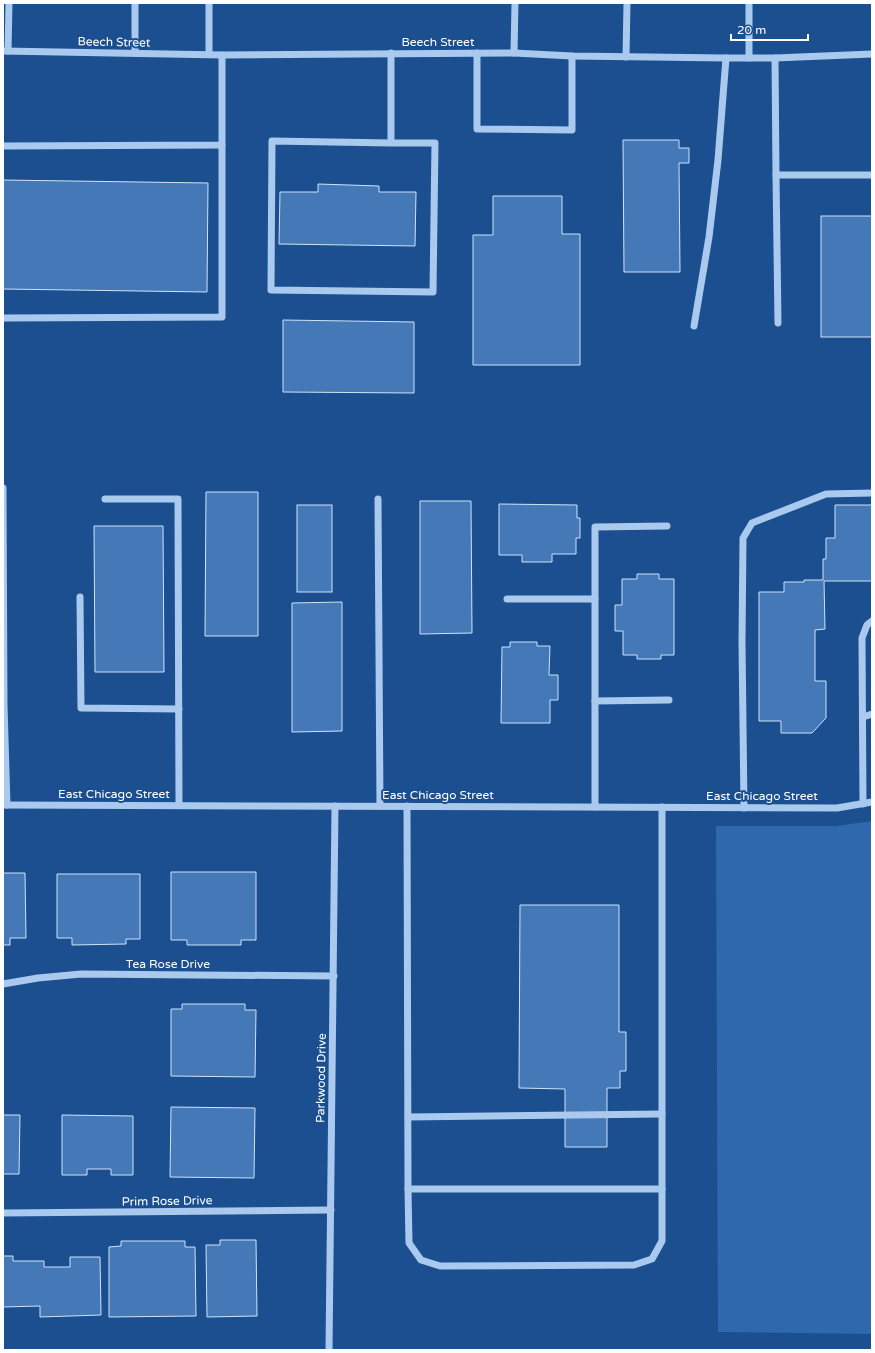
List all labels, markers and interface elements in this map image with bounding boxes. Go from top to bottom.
scale bar [731,16,808,42]
text: 20 m [737,23,766,37]
street label: Beech Street [77,34,151,50]
street label: Beech Street [402,35,475,49]
street label: East Chicago Street [58,787,170,801]
street label: East Chicago Street [382,788,494,802]
street label: East Chicago Street [706,789,818,803]
street label: Tea Rose Drive [126,957,210,971]
street label: Parkwood Drive [313,1033,329,1123]
street label: Prim Rose Drive [122,1193,213,1209]

